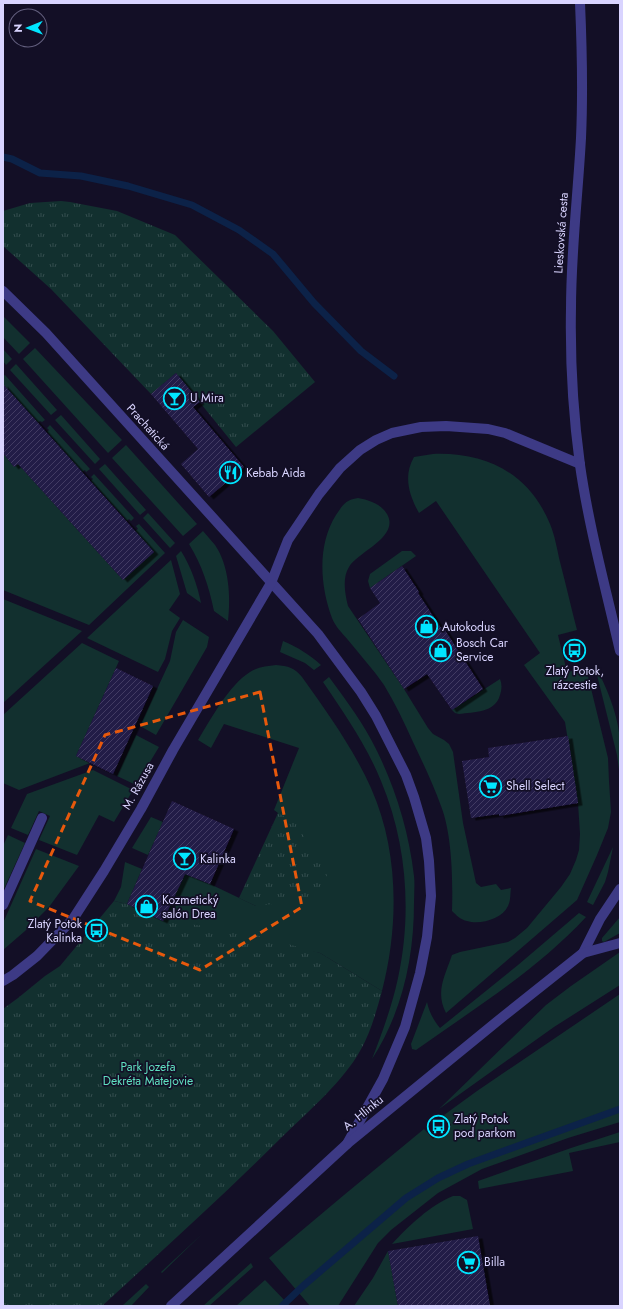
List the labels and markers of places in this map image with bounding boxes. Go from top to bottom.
bar icon: U Mira [162,385,188,411]
place label: U Mira [190,389,224,407]
restaurant icon: Kebab Aida [218,460,244,486]
place label: Kebab Aida [246,464,306,482]
shop icon: Autokodus [414,614,440,640]
place label: Autokodus [442,618,495,636]
place label: Bosch Car Service [456,634,509,666]
shop icon: Bosch Car Service [428,637,454,663]
bus stop icon: Zlatý Potok, rázcestie [562,637,588,663]
place label: Zlatý Potok, rázcestie [546,662,604,694]
supermarket icon: Shell Select [477,773,503,799]
place label: Shell Select [506,777,565,795]
bar icon: Kalinka [171,846,197,872]
place label: Kalinka [200,850,236,868]
place label: Kozmetický salón Drea [162,891,219,923]
shop icon: Kozmetický salón Drea [133,894,159,920]
place label: Zlatý Potok Kalinka [28,915,83,947]
bus stop icon: Zlatý Potok Kalinka [84,918,110,944]
place label: Zlatý Potok pod parkom [454,1110,516,1142]
bus stop icon: Zlatý Potok pod parkom [425,1113,451,1139]
supermarket icon: Billa [455,1249,481,1275]
place label: Billa [484,1253,505,1271]

